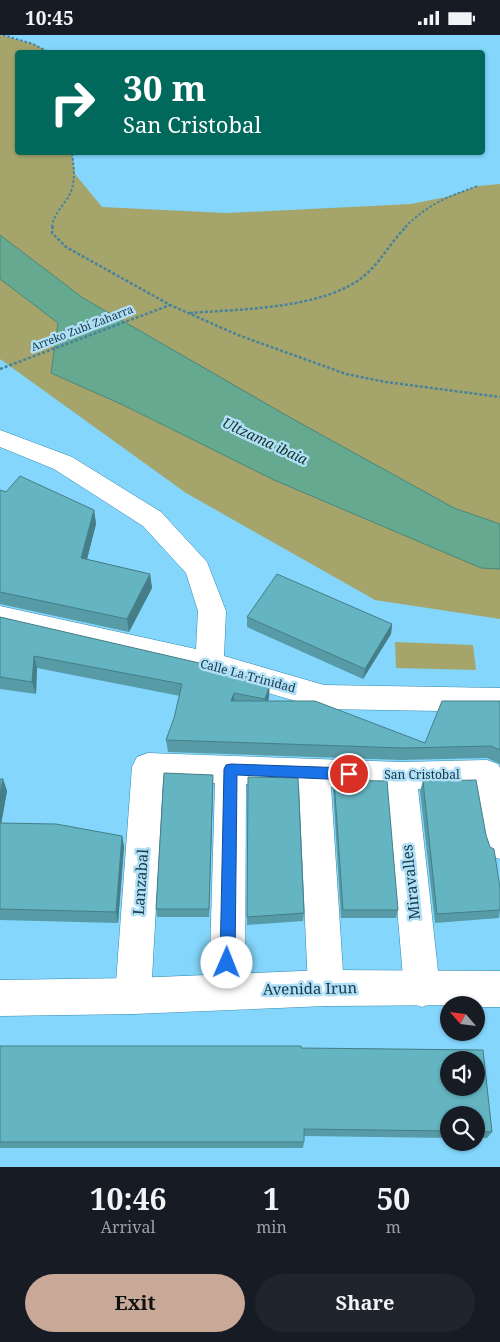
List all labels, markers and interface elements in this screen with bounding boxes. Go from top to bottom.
text: 10:45 [25,5,74,31]
text: 30 m [123,64,206,111]
icon: right [40,70,105,135]
text: San Cristobal [123,109,261,139]
street label: Arreko Zubi Zaharra [29,301,135,354]
water label: Ultzama ibaia [220,413,312,469]
street label: Calle La Trinidad [198,655,298,697]
pin [328,753,370,795]
icon: arrive [335,760,363,788]
street label: San Cristobal [384,766,460,783]
street label: Miravalles [396,843,424,921]
street label: Lanzabal [128,848,152,915]
position arrow [200,936,252,988]
street label: Avenida Irun [263,977,358,999]
north arrow [440,996,485,1041]
map controls [440,996,485,1151]
button: sound [440,1051,485,1096]
button: search [440,1106,485,1151]
text: 10:46 [90,1178,167,1219]
text: 1 [263,1178,280,1219]
text: 50 [376,1178,410,1219]
text: Arrival [101,1216,155,1238]
text: min [256,1216,287,1238]
text: m [386,1216,401,1238]
button: Exit [25,1274,245,1332]
button: Share [255,1274,475,1332]

